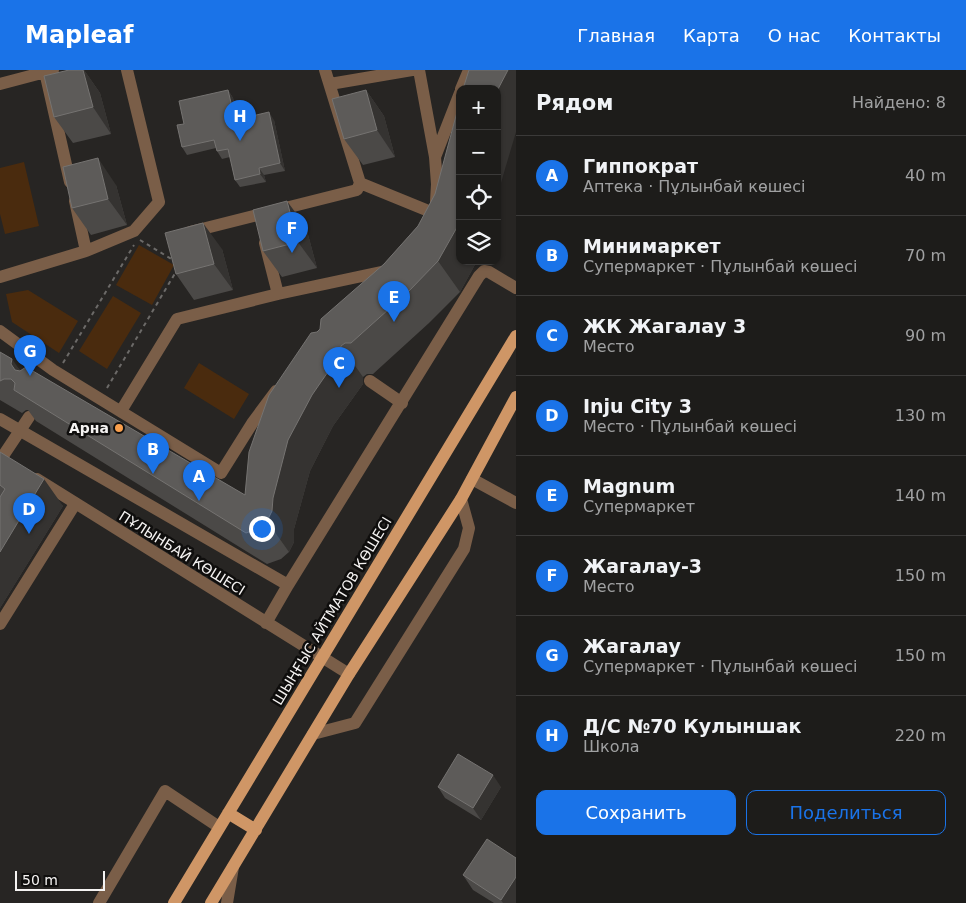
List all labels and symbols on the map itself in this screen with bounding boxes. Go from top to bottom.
pin: H [224,100,256,141]
pin: F [276,212,308,253]
pin: E [378,281,410,322]
pin: G [14,335,46,376]
pin: C [323,347,355,388]
place label: Арна [69,420,109,436]
marker: Арна [113,422,125,434]
pin: B [137,433,169,474]
pin: A [183,460,215,501]
pin: D [13,493,45,534]
street label: ПҰЛЫНБАЙ КӨШЕСІ [116,507,248,598]
street label: ШЫҢҒЫС АЙТМАТОВ КӨШЕСІ [269,514,395,708]
your location [249,516,275,542]
scale bar [15,868,105,891]

